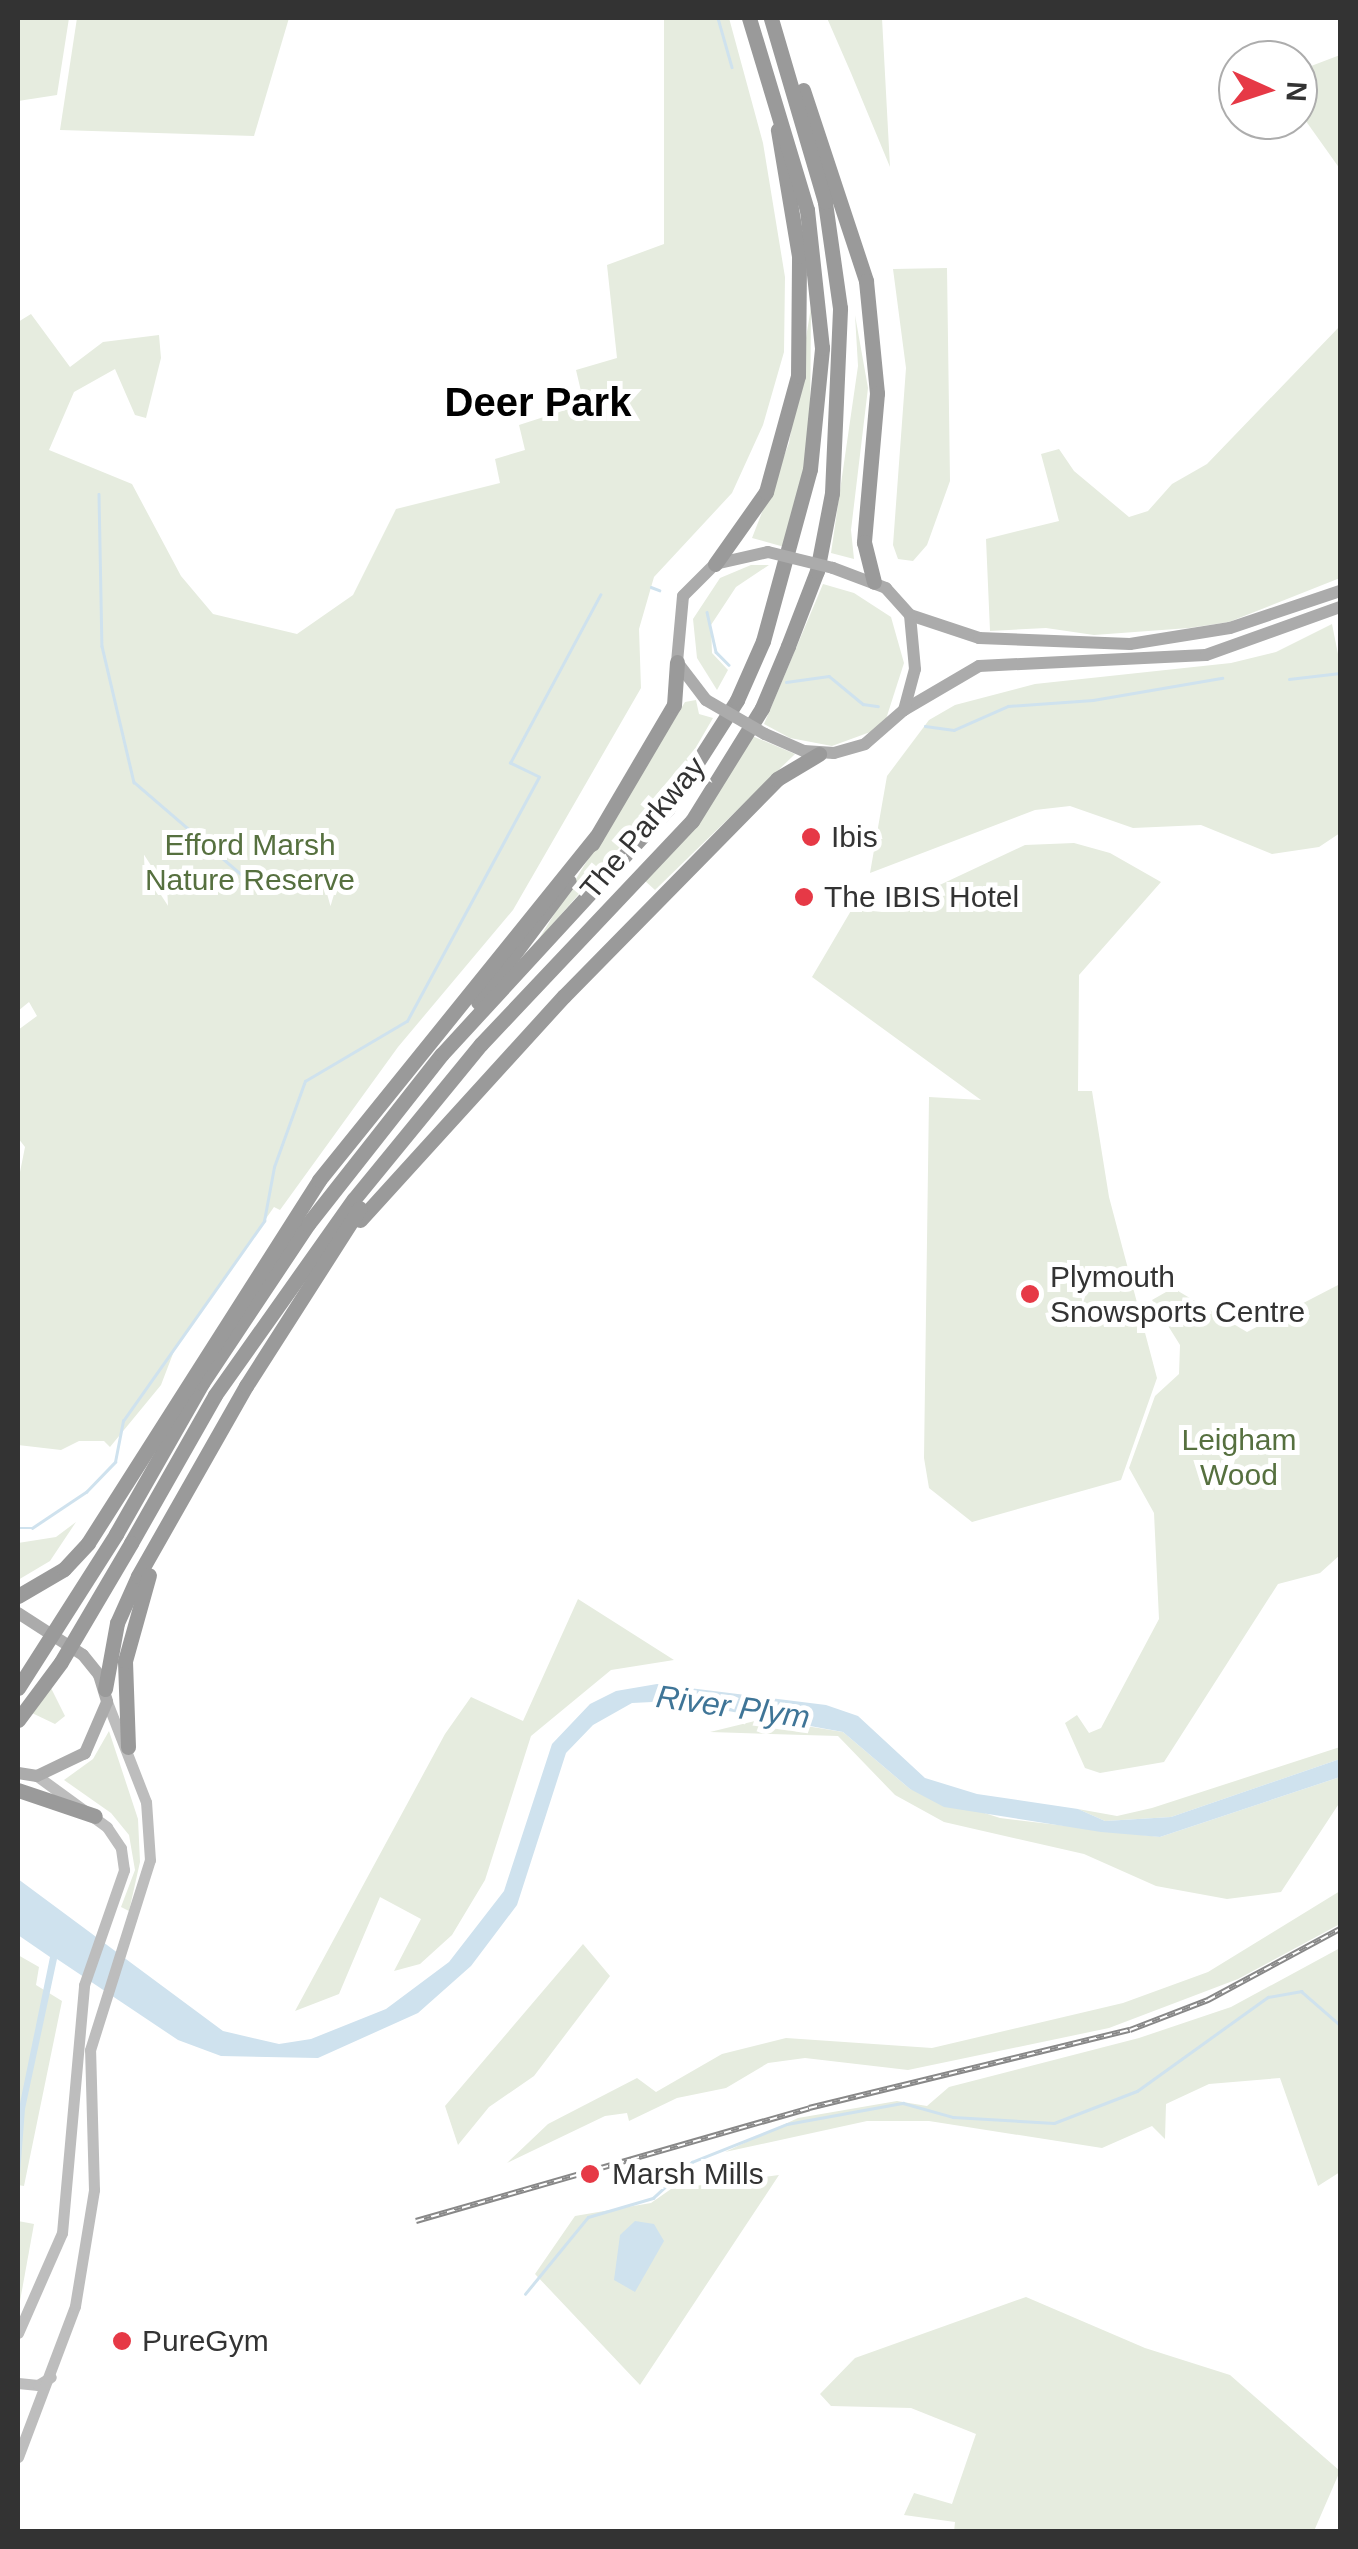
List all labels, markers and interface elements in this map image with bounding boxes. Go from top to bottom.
north arrow [1218,40,1318,140]
text: N [1280,81,1312,102]
district label: Deer Park [445,378,631,426]
street label: The Parkway [573,749,713,907]
place label: Ibis [831,819,878,855]
marker: Ibis [800,826,822,848]
park label: Efford Marsh Nature Reserve [145,827,355,898]
place label: The IBIS Hotel [824,879,1019,915]
marker: The IBIS Hotel [793,886,815,908]
place label: Plymouth Snowsports Centre [1050,1259,1305,1330]
marker: Plymouth Snowsports Centre [1019,1283,1041,1305]
park label: Leigham Wood [1181,1422,1297,1492]
water label: River Plym [654,1677,812,1737]
place label: Marsh Mills [612,2156,764,2192]
marker: Marsh Mills [577,2161,603,2187]
place label: PureGym [142,2323,269,2359]
marker: PureGym [111,2330,133,2352]

